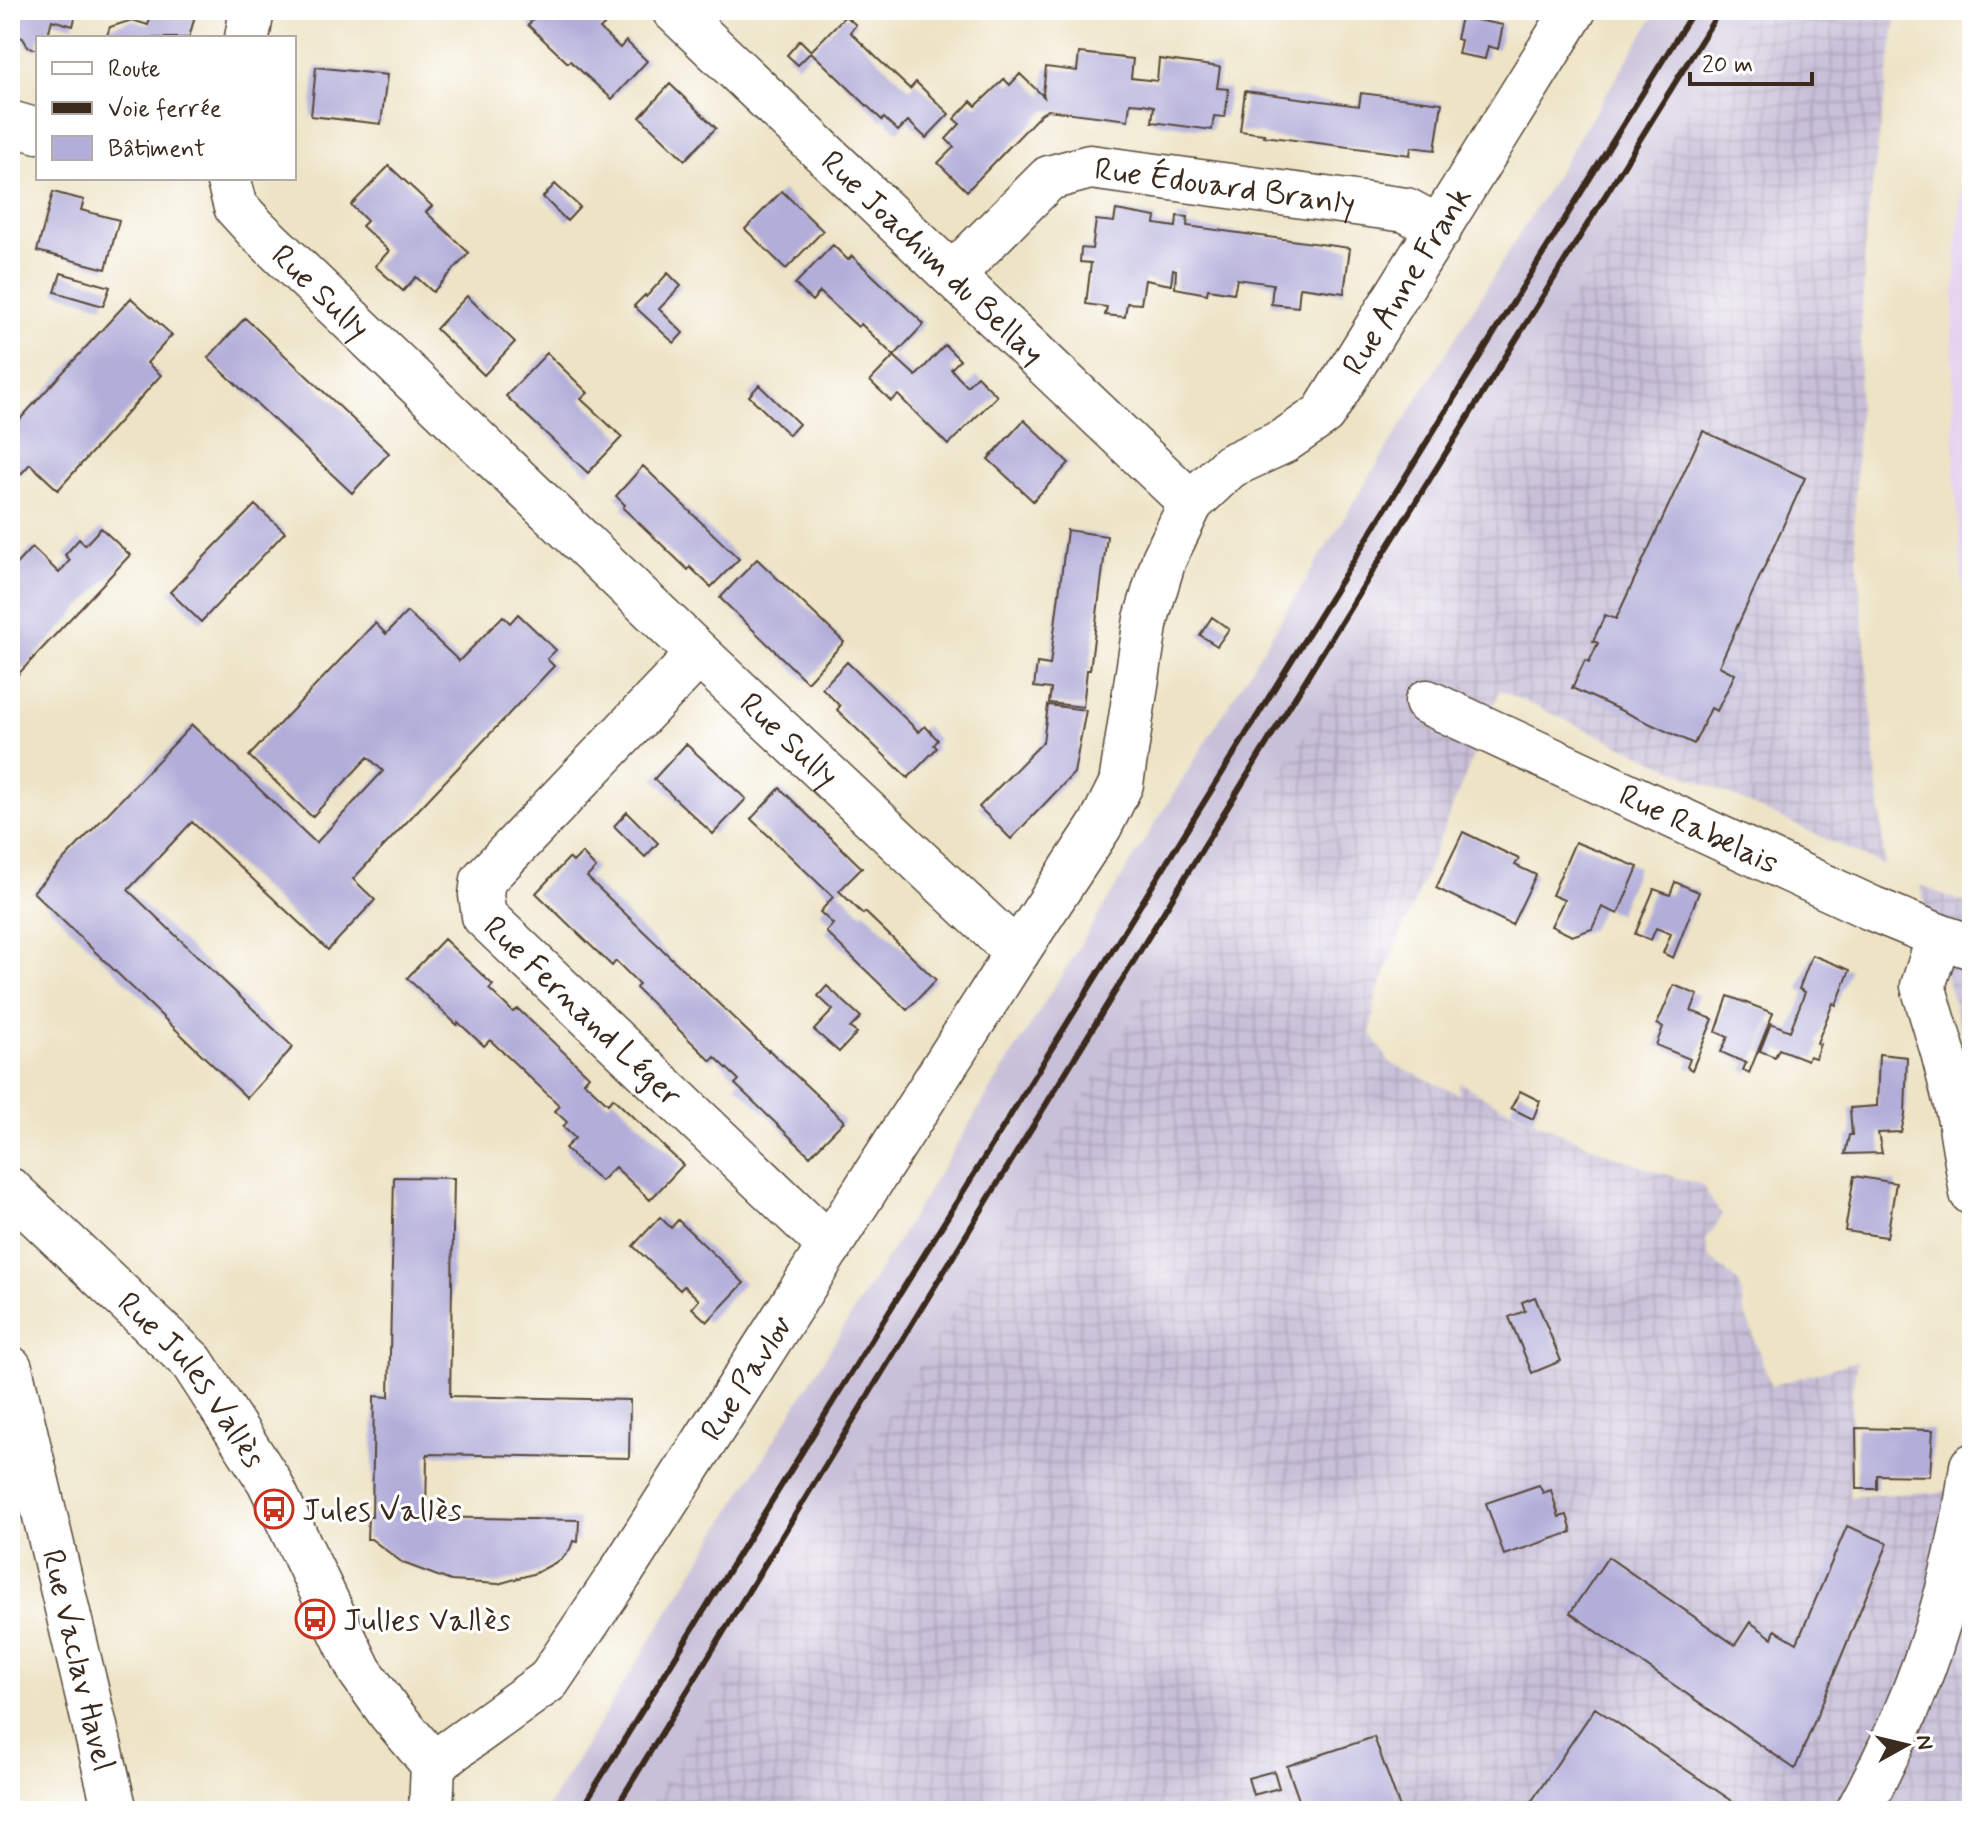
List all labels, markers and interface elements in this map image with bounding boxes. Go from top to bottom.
legend [36,36,296,180]
scale bar [1690,36,1812,86]
text: 20 m [1702,50,1753,81]
text: Route [108,54,160,85]
text: Voie ferrée [108,94,222,125]
text: Bâtiment [108,134,206,165]
street label: Rue Joachim du Bellay [811,142,1053,375]
street label: Rue Édouard Branly [1092,149,1358,226]
street label: Rue Anne Frank [1333,179,1482,384]
street label: Rue Sully [262,236,378,350]
street label: Rue Sully [730,684,847,797]
street label: Rue Rabelais [1612,775,1785,885]
street label: Rue Fernand Léger [473,907,691,1117]
street label: Rue Jules Vallès [108,1283,274,1477]
street label: Rue Pavlov [691,1308,803,1449]
bus stop icon: Jules Vallès [253,1488,295,1530]
place label: Jules Vallès [302,1490,462,1532]
street label: Rue Vaclav Havel [31,1545,124,1775]
bus stop icon: Julles Vallès [294,1598,336,1640]
place label: Julles Vallès [343,1600,511,1642]
north arrow [1866,1705,1946,1785]
text: N [1909,1733,1939,1752]

